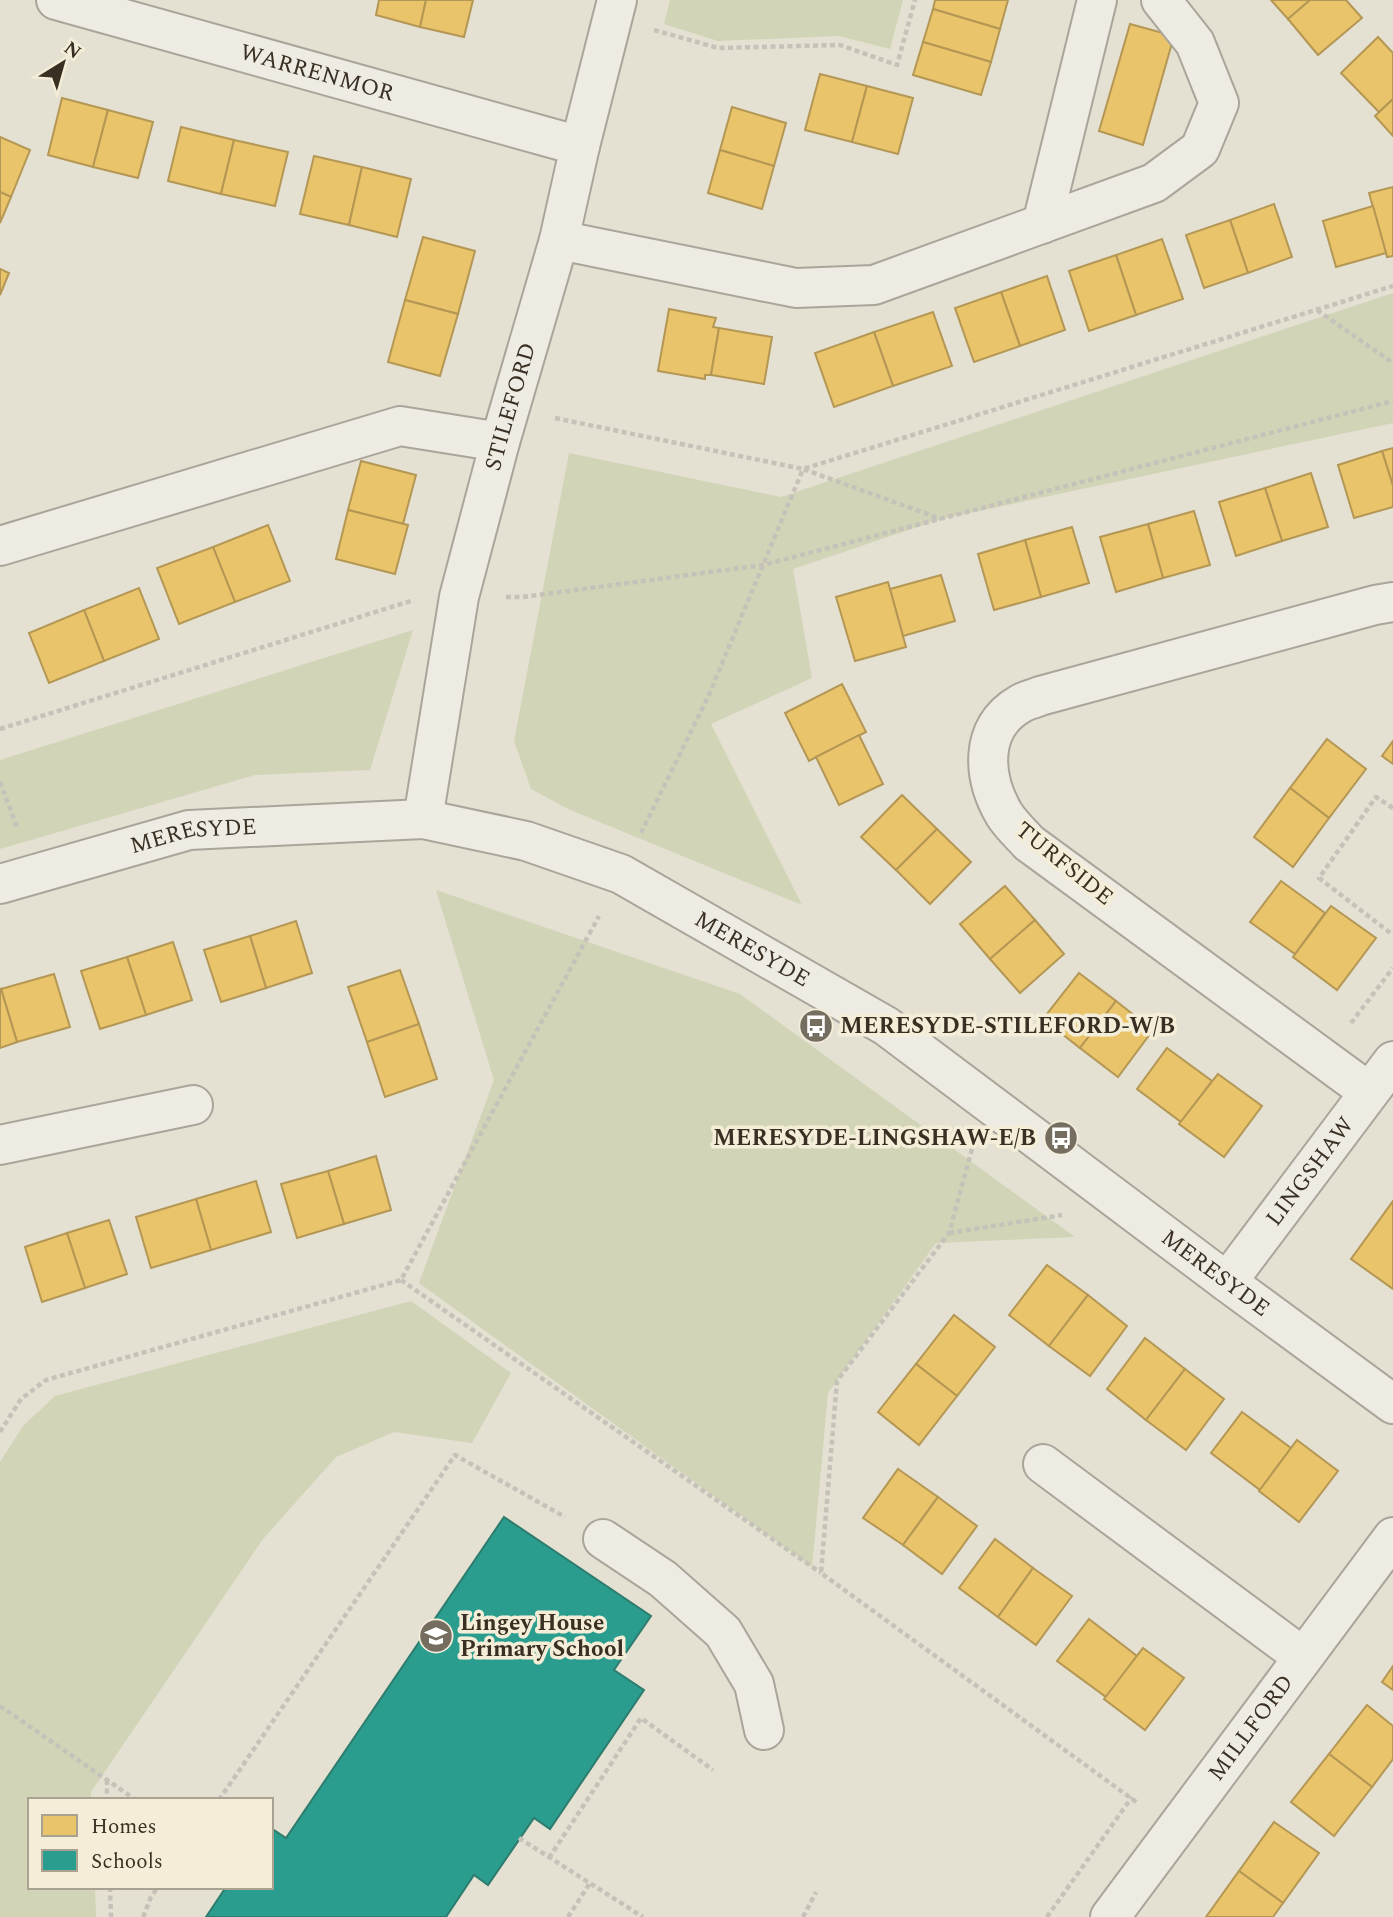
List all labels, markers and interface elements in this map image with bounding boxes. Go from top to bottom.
north arrow [28,28,98,98]
text: N [57,34,87,67]
street label: WARRENMOR [236,35,399,111]
street label: STILEFORD [476,339,546,475]
street label: MERESYDE [126,809,257,864]
street label: TURFSIDE [1007,813,1121,915]
street label: MERESYDE [688,902,817,996]
bus stop icon: MERESYDE-STILEFORD-W/B [797,1007,835,1045]
place label: MERESYDE-STILEFORD-W/B [840,1009,1175,1044]
street label: LINGSHAW [1257,1109,1363,1234]
bus stop icon: MERESYDE-LINGSHAW-E/B [1042,1119,1080,1157]
place label: MERESYDE-LINGSHAW-E/B [713,1121,1036,1156]
street label: MERESYDE [1153,1221,1277,1326]
place label: Lingey House Primary School [460,1606,624,1667]
school or university icon: Lingey House Primary School [417,1617,455,1655]
street label: MILLFORD [1199,1667,1302,1788]
legend [28,1798,273,1889]
text: Homes [91,1811,157,1843]
text: Schools [91,1846,163,1878]

